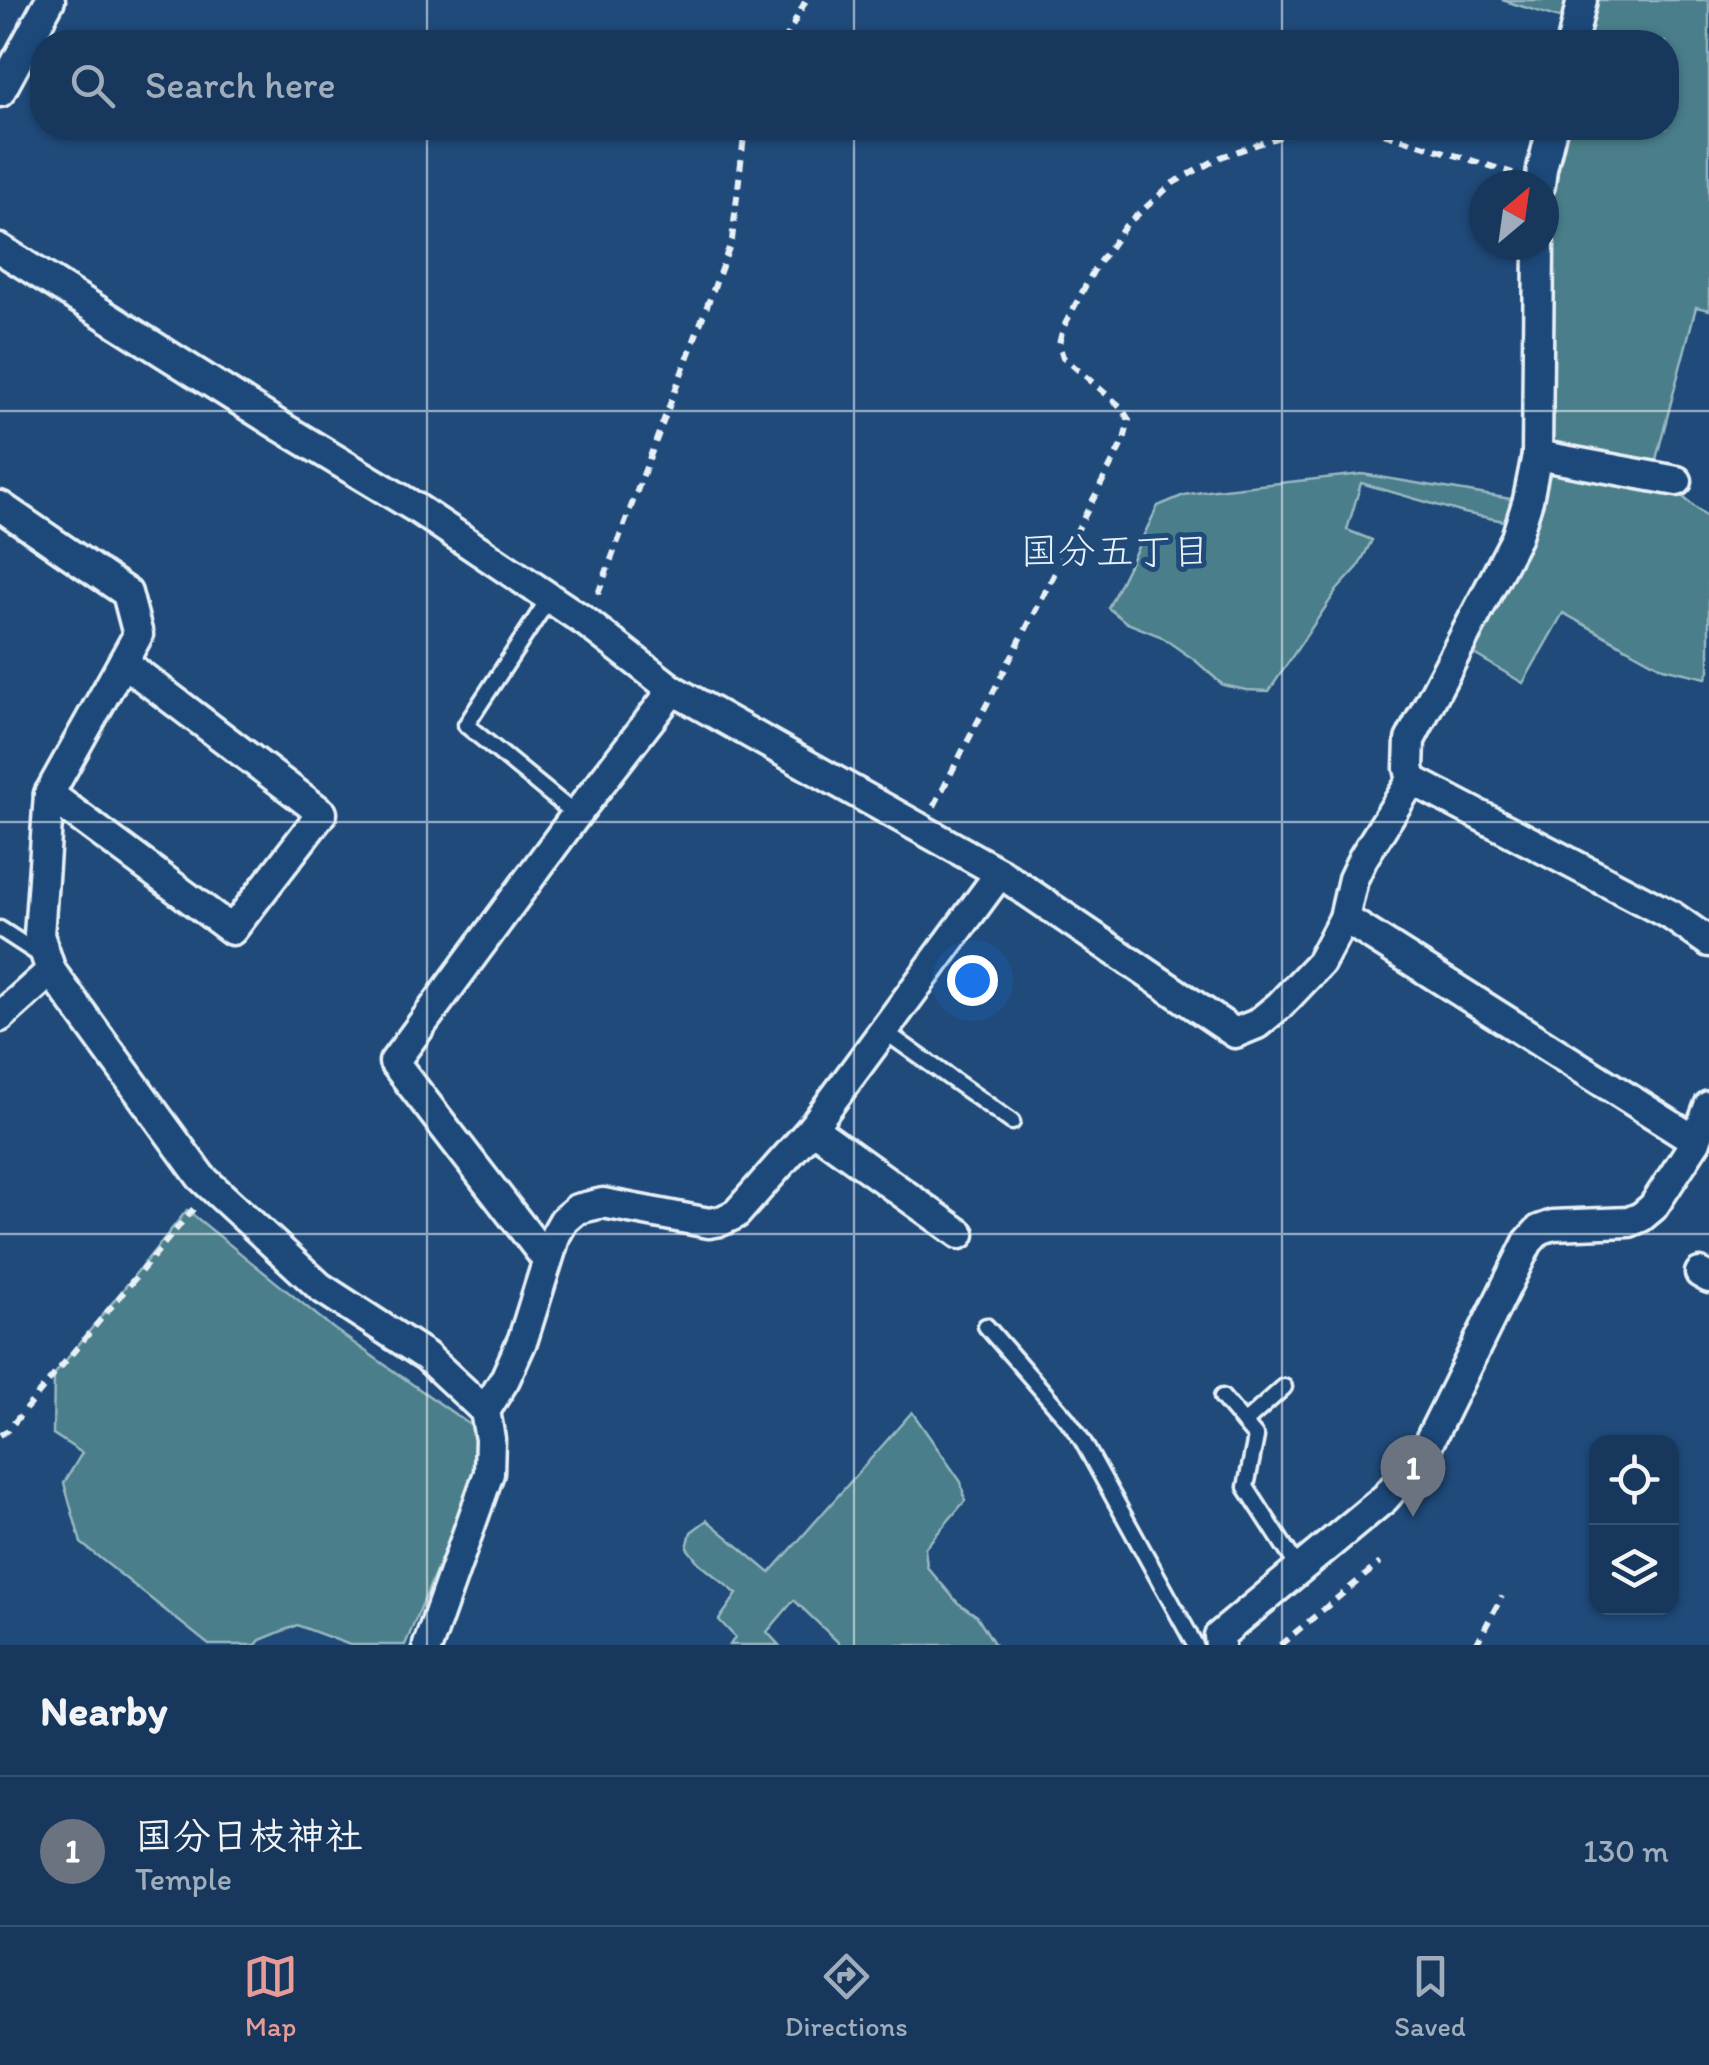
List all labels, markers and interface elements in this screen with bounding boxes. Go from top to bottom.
search box [30,30,1679,140]
icon: search [65,58,120,113]
text: Search here [145,62,336,108]
north arrow [1469,170,1559,260]
district label: 国分五丁目 [1020,528,1210,574]
your location [947,955,998,1006]
pin: 1 [1380,1434,1446,1517]
map controls [1589,1435,1679,1615]
button: locate [1589,1435,1679,1525]
button: layers [1589,1525,1679,1615]
text: Nearby [40,1685,167,1736]
text: 国分日枝神社 [135,1813,363,1859]
text: 1 [65,1832,80,1870]
text: 130 m [1583,1832,1669,1870]
text: Temple [135,1860,232,1898]
tab: Map [243,1949,298,2043]
tab: Directions [785,1949,908,2043]
tab: Saved [1394,1949,1466,2043]

